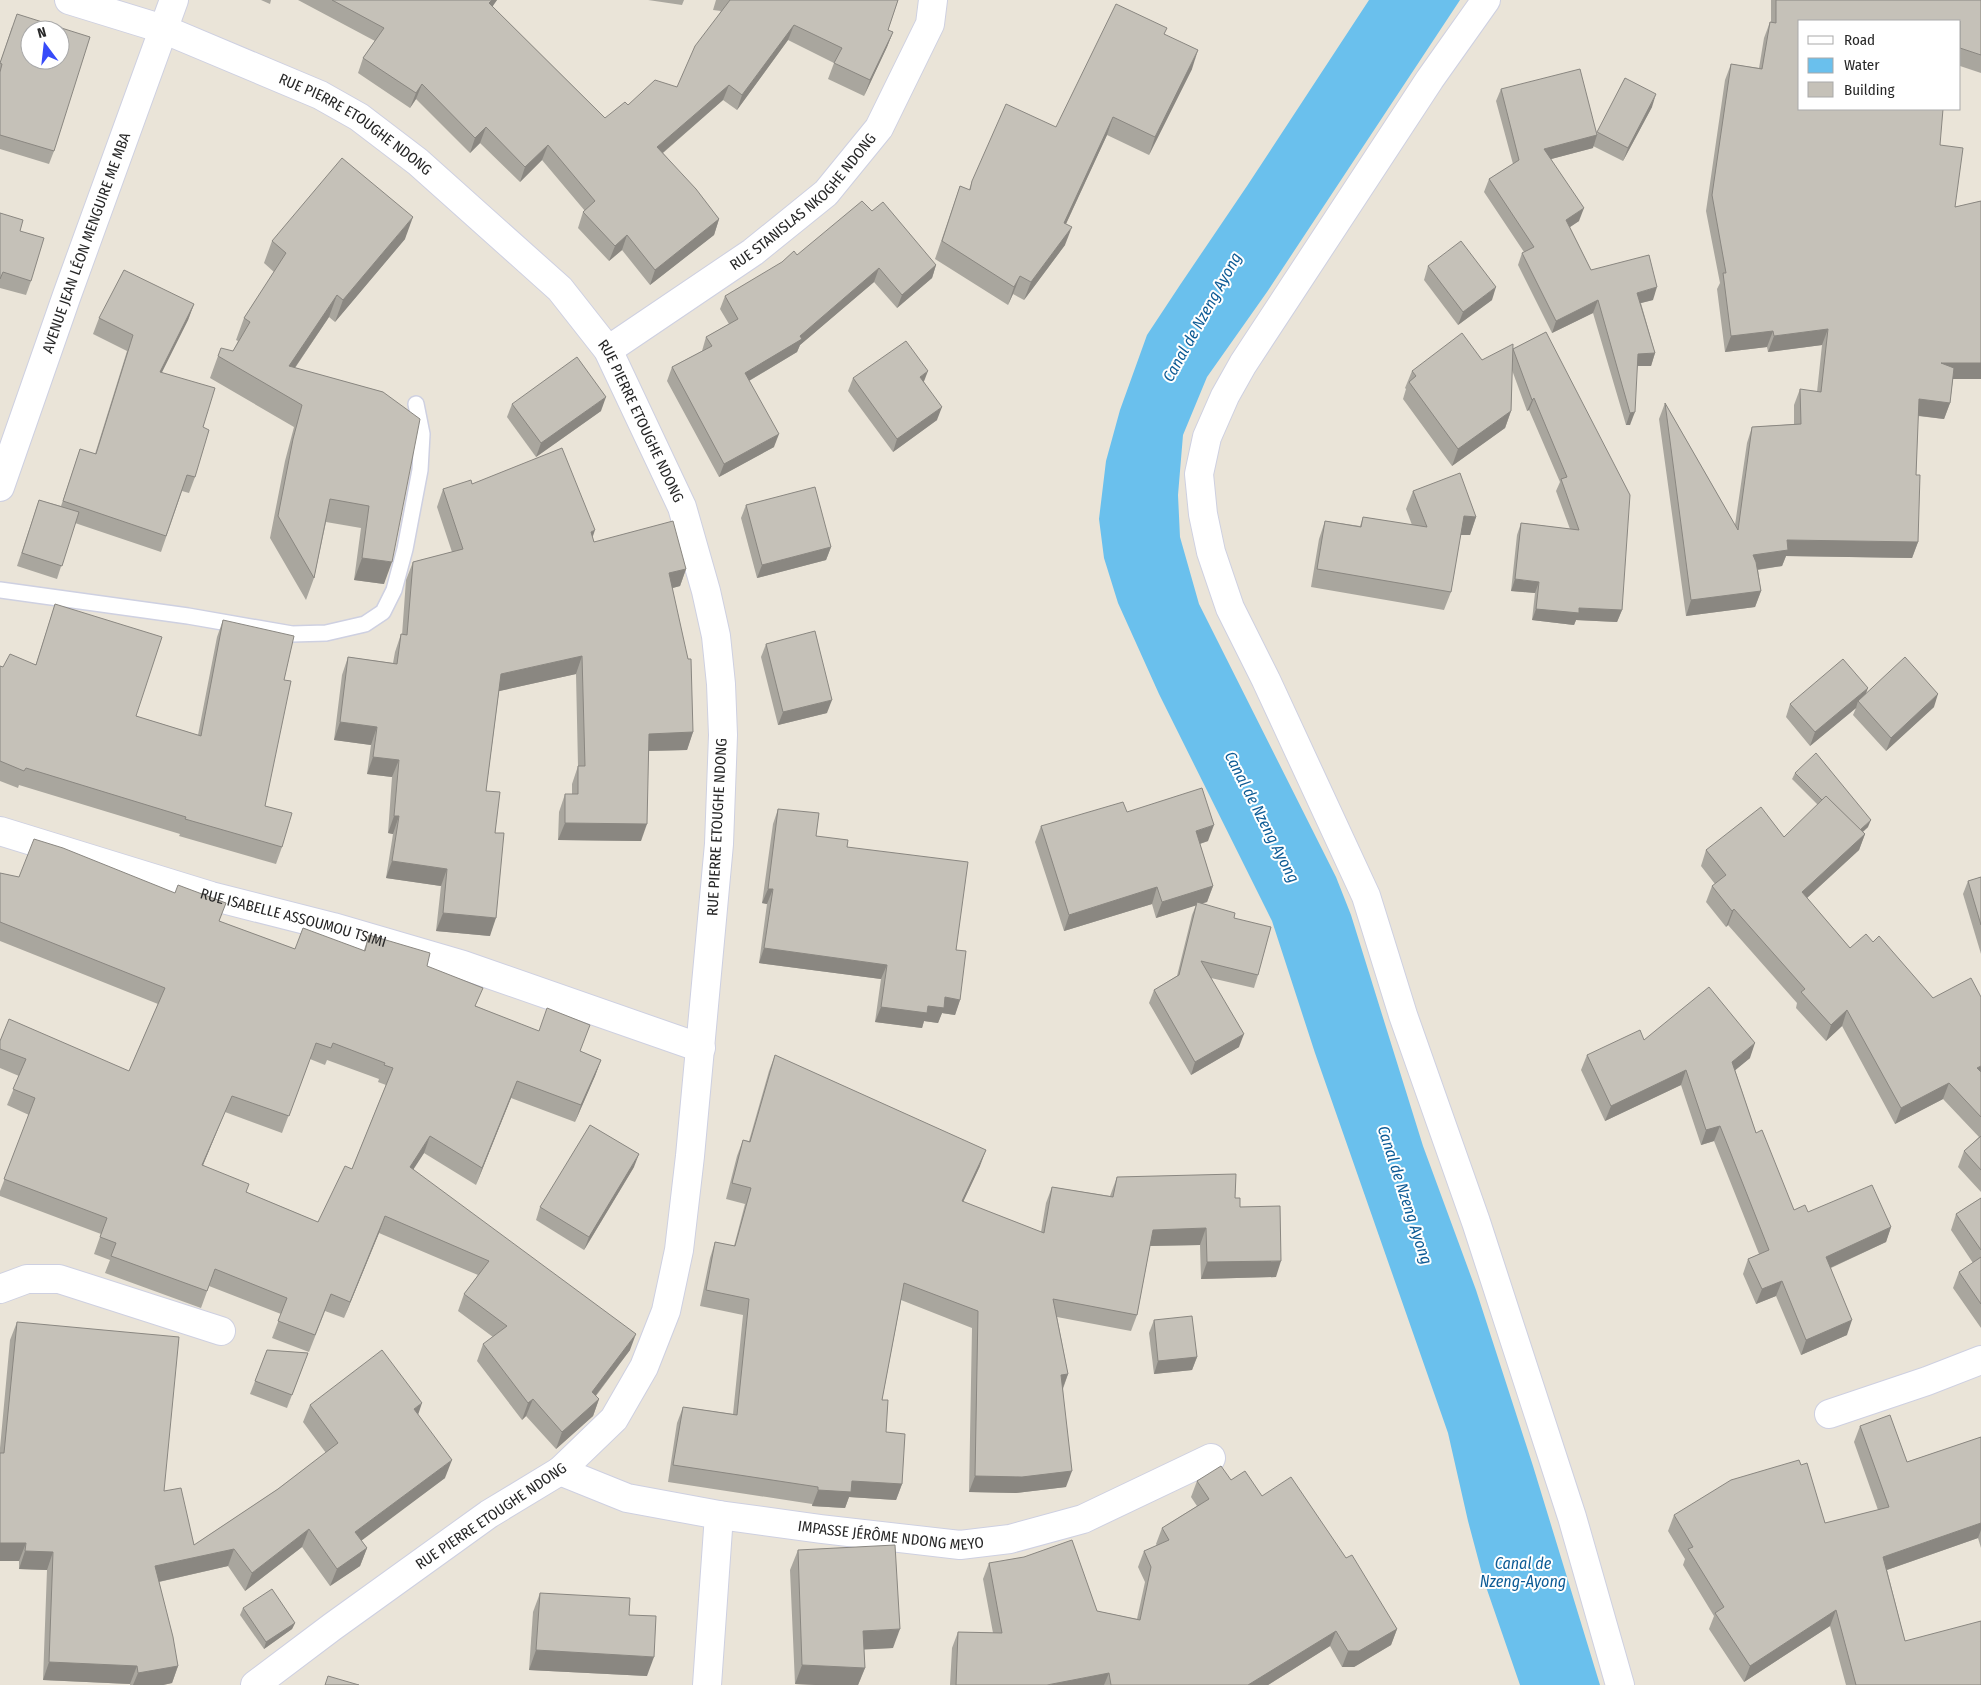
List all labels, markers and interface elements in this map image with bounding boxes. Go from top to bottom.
north arrow [20,20,70,70]
legend [1798,20,1961,110]
text: N [36,24,48,42]
text: Road [1844,31,1875,49]
text: Water [1844,56,1880,74]
street label: RUE PIERRE ETOUGHE NDONG [276,70,436,179]
text: Building [1844,81,1895,99]
street label: AVENUE JEAN LÉON MENGUIRE ME MBA [38,130,134,355]
street label: RUE STANISLAS NKOGHE NDONG [726,130,880,274]
water label: Canal de Nzeng Ayong [1159,249,1245,385]
street label: RUE PIERRE ETOUGHE NDONG [594,336,687,505]
street label: RUE PIERRE ETOUGHE NDONG [703,738,731,916]
water label: Canal de Nzeng Ayong [1221,748,1303,886]
street label: RUE ISABELLE ASSOUMOU TSIMI [198,884,388,951]
water label: Canal de Nzeng Ayong [1374,1123,1436,1267]
street label: RUE PIERRE ETOUGHE NDONG [412,1459,570,1573]
street label: IMPASSE JÉRÔME NDONG MEYO [797,1517,985,1554]
water label: Canal de Nzeng-Ayong [1480,1554,1566,1591]

